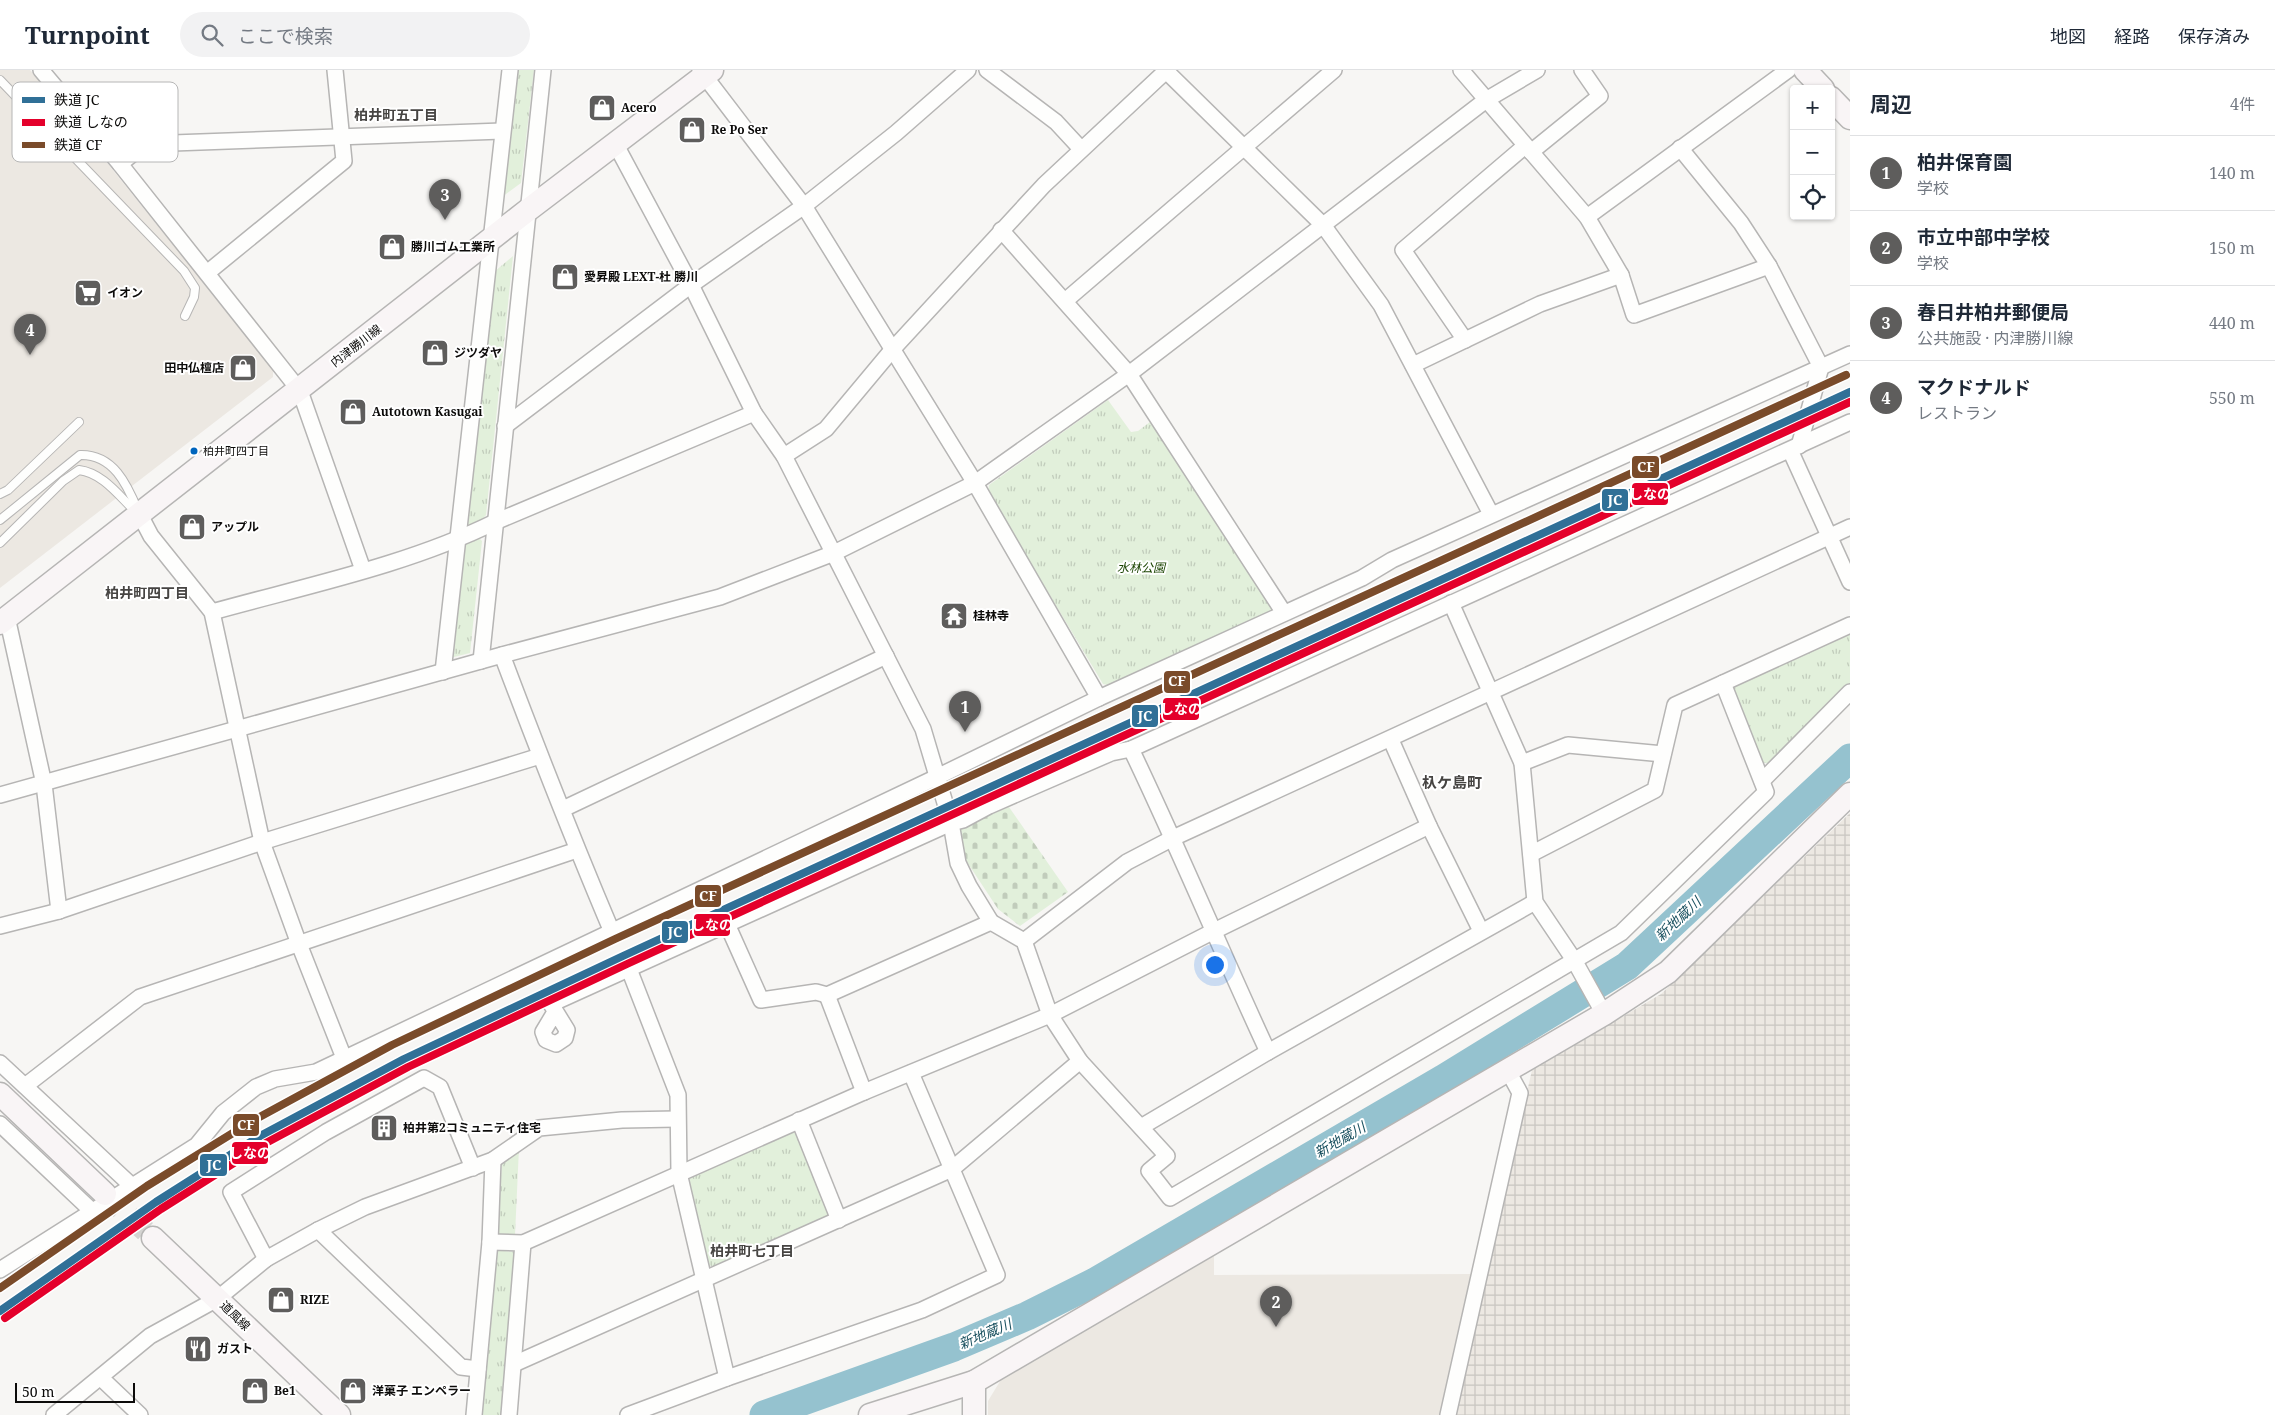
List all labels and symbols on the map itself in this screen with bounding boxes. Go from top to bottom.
legend [12,82,178,162]
text: 鉄道 JC [54,90,100,109]
shop icon: Acero [587,93,617,123]
place label: Acero [621,99,657,116]
district label: 柏井町五丁目 [354,105,438,124]
text: 鉄道 しなの [54,112,128,131]
shop icon: Re Po Ser [677,115,707,145]
place label: Re Po Ser [711,121,768,138]
text: 鉄道 CF [54,135,103,154]
pin: 3 [429,179,461,220]
shop icon: 勝川ゴム工業所 [377,232,407,262]
place label: 勝川ゴム工業所 [411,238,495,255]
shop icon: 愛昇殿 LEXT-杜 勝川 [550,262,580,292]
place label: 愛昇殿 LEXT-杜 勝川 [584,268,698,285]
supermarket icon: イオン [73,278,103,308]
place label: イオン [107,284,143,301]
pin: 4 [14,314,46,355]
street label: 内津勝川線 [327,320,385,371]
shop icon: ジツダヤ [420,338,450,368]
place label: ジツダヤ [454,344,502,361]
shop icon: 田中仏檀店 [228,353,258,383]
place label: 田中仏檀店 [164,359,224,376]
shop icon: Autotown Kasugai [338,397,368,427]
place label: Autotown Kasugai [372,403,483,420]
place label: 柏井町四丁目 [203,443,269,458]
marker: 柏井町四丁目 [189,446,199,456]
line badge: CF [1631,455,1660,479]
text: CF [1637,457,1655,476]
line badge: しなの [1631,482,1669,506]
text: しなの [1629,484,1671,503]
line badge: JC [1601,488,1629,512]
text: JC [1607,490,1622,509]
shop icon: アップル [177,512,207,542]
place label: アップル [211,518,259,535]
park label: 水林公園 [1117,559,1167,576]
district label: 柏井町四丁目 [105,583,189,602]
temple icon: 桂林寺 [939,601,969,631]
place label: 桂林寺 [973,607,1009,624]
line badge: CF [1163,670,1191,694]
text: CF [1168,671,1186,690]
pin: 1 [949,691,981,732]
line badge: しなの [1162,697,1200,721]
text: しなの [1160,699,1202,718]
line badge: JC [1131,704,1159,728]
text: JC [1137,706,1152,725]
district label: 杁ケ島町 [1422,772,1482,792]
line badge: CF [694,884,722,908]
text: CF [699,886,717,905]
water label: 新地蔵川 [1651,891,1706,945]
line badge: しなの [693,913,731,937]
text: しなの [691,915,733,934]
line badge: JC [661,920,689,944]
text: JC [667,922,682,941]
your location [1202,952,1228,978]
line badge: CF [232,1113,260,1137]
building icon: 柏井第2コミュニティ住宅 [369,1113,399,1143]
text: CF [237,1115,255,1134]
water label: 新地蔵川 [1311,1116,1370,1162]
place label: 柏井第2コミュニティ住宅 [403,1119,541,1136]
line badge: しなの [231,1141,269,1165]
text: しなの [229,1143,271,1162]
line badge: JC [199,1153,228,1177]
text: JC [206,1155,221,1174]
district label: 柏井町七丁目 [710,1241,794,1260]
shop icon: RIZE [266,1285,296,1315]
pin: 2 [1260,1286,1292,1327]
place label: RIZE [300,1291,329,1308]
street label: 道風線 [216,1297,254,1334]
water label: 新地蔵川 [955,1313,1016,1353]
restaurant icon: ガスト [183,1334,213,1364]
place label: ガスト [217,1340,253,1357]
shop icon: Be1 [240,1376,270,1406]
shop icon: 洋菓子 エンペラー [338,1376,368,1406]
scale bar [15,1380,135,1403]
place label: Be1 [274,1382,296,1399]
place label: 洋菓子 エンペラー [372,1382,471,1399]

